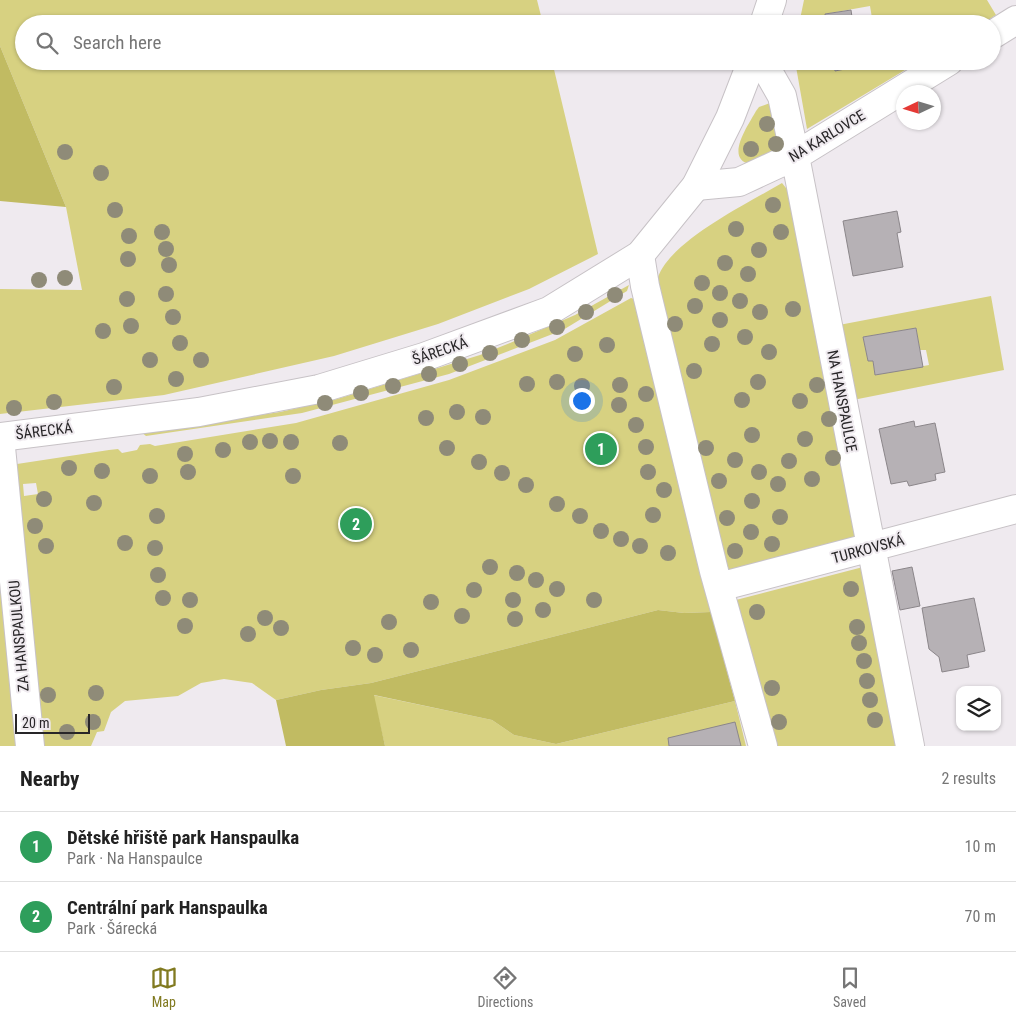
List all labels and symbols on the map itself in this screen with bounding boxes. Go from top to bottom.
north arrow [896,85,941,130]
street label: NA KARLOVCE [785,106,869,166]
street label: ŠÁRECKÁ [410,333,470,369]
street label: NA HANSPAULCE [823,348,861,454]
your location [569,388,595,414]
street label: ŠÁRECKÁ [15,419,74,443]
pin: 1 [585,430,617,468]
pin: 2 [340,505,372,543]
street label: TURKOVSKÁ [830,531,906,567]
street label: ZA HANSPAULKOU [5,579,33,693]
scale bar [15,711,90,734]

